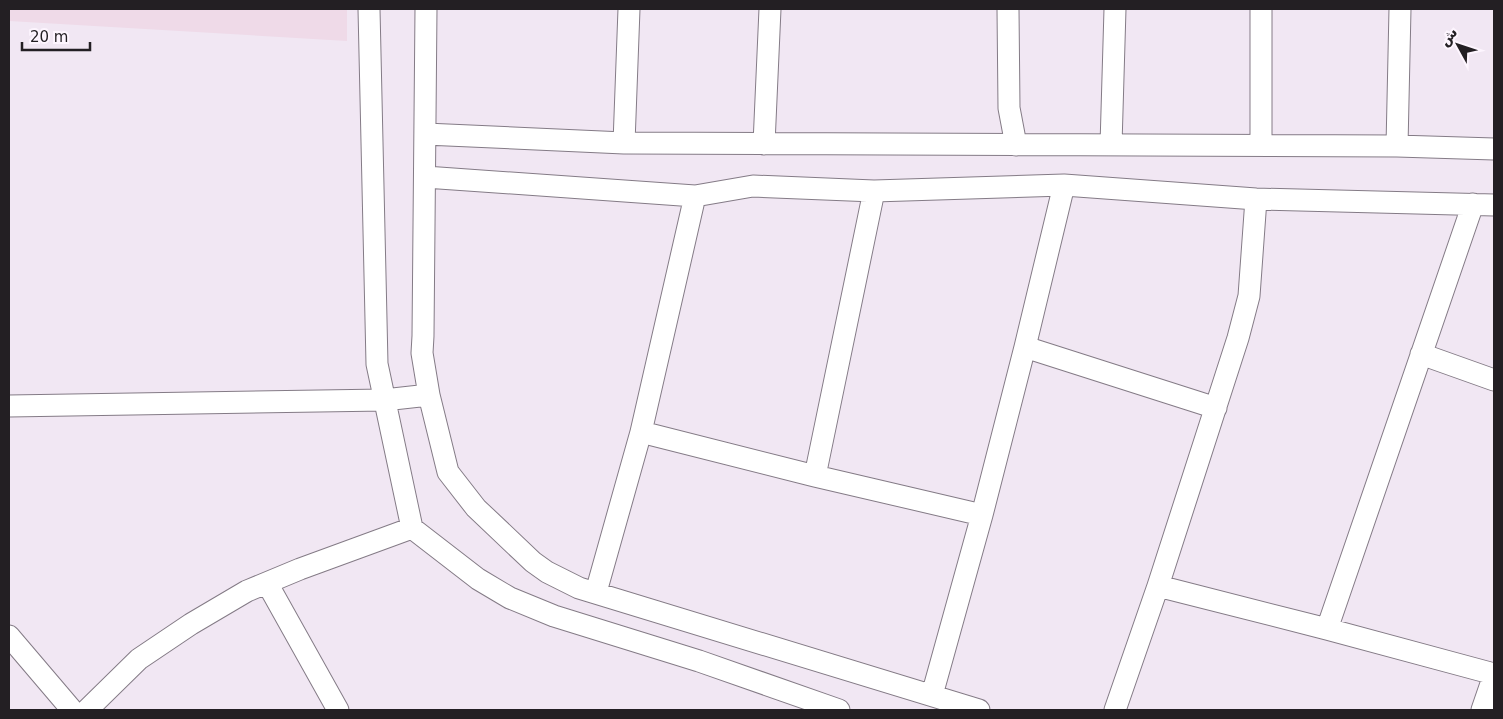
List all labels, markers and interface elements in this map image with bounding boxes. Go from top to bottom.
scale bar [22,20,90,52]
north arrow [1433,20,1483,70]
text: ش [1436,24,1460,49]
text: 20 m [30,28,68,46]

